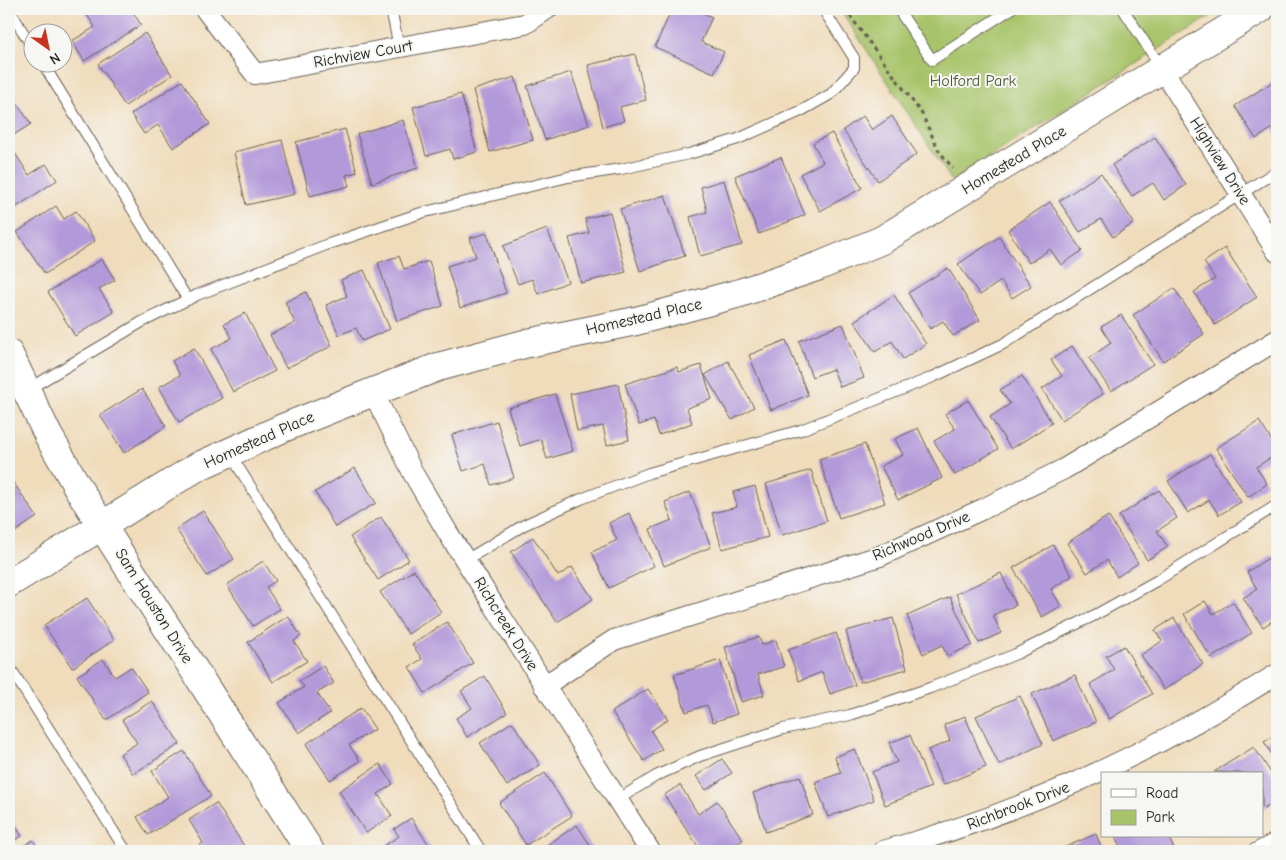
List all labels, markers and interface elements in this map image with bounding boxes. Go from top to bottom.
north arrow [22,22,72,72]
street label: Richview Court [312,36,414,72]
text: N [46,49,63,68]
park label: Holford Park [930,72,1017,90]
street label: Highview Drive [1186,114,1254,208]
street label: Homestead Place [959,122,1069,198]
street label: Homestead Place [584,295,704,339]
street label: Homestead Place [201,408,317,472]
street label: Richwood Drive [870,507,972,565]
street label: Sam Houston Drive [111,545,197,667]
street label: Richcreek Drive [470,574,542,674]
legend [1101,772,1264,838]
street label: Richbrook Drive [964,778,1072,834]
text: Road [1146,784,1178,802]
text: Park [1146,808,1175,826]

